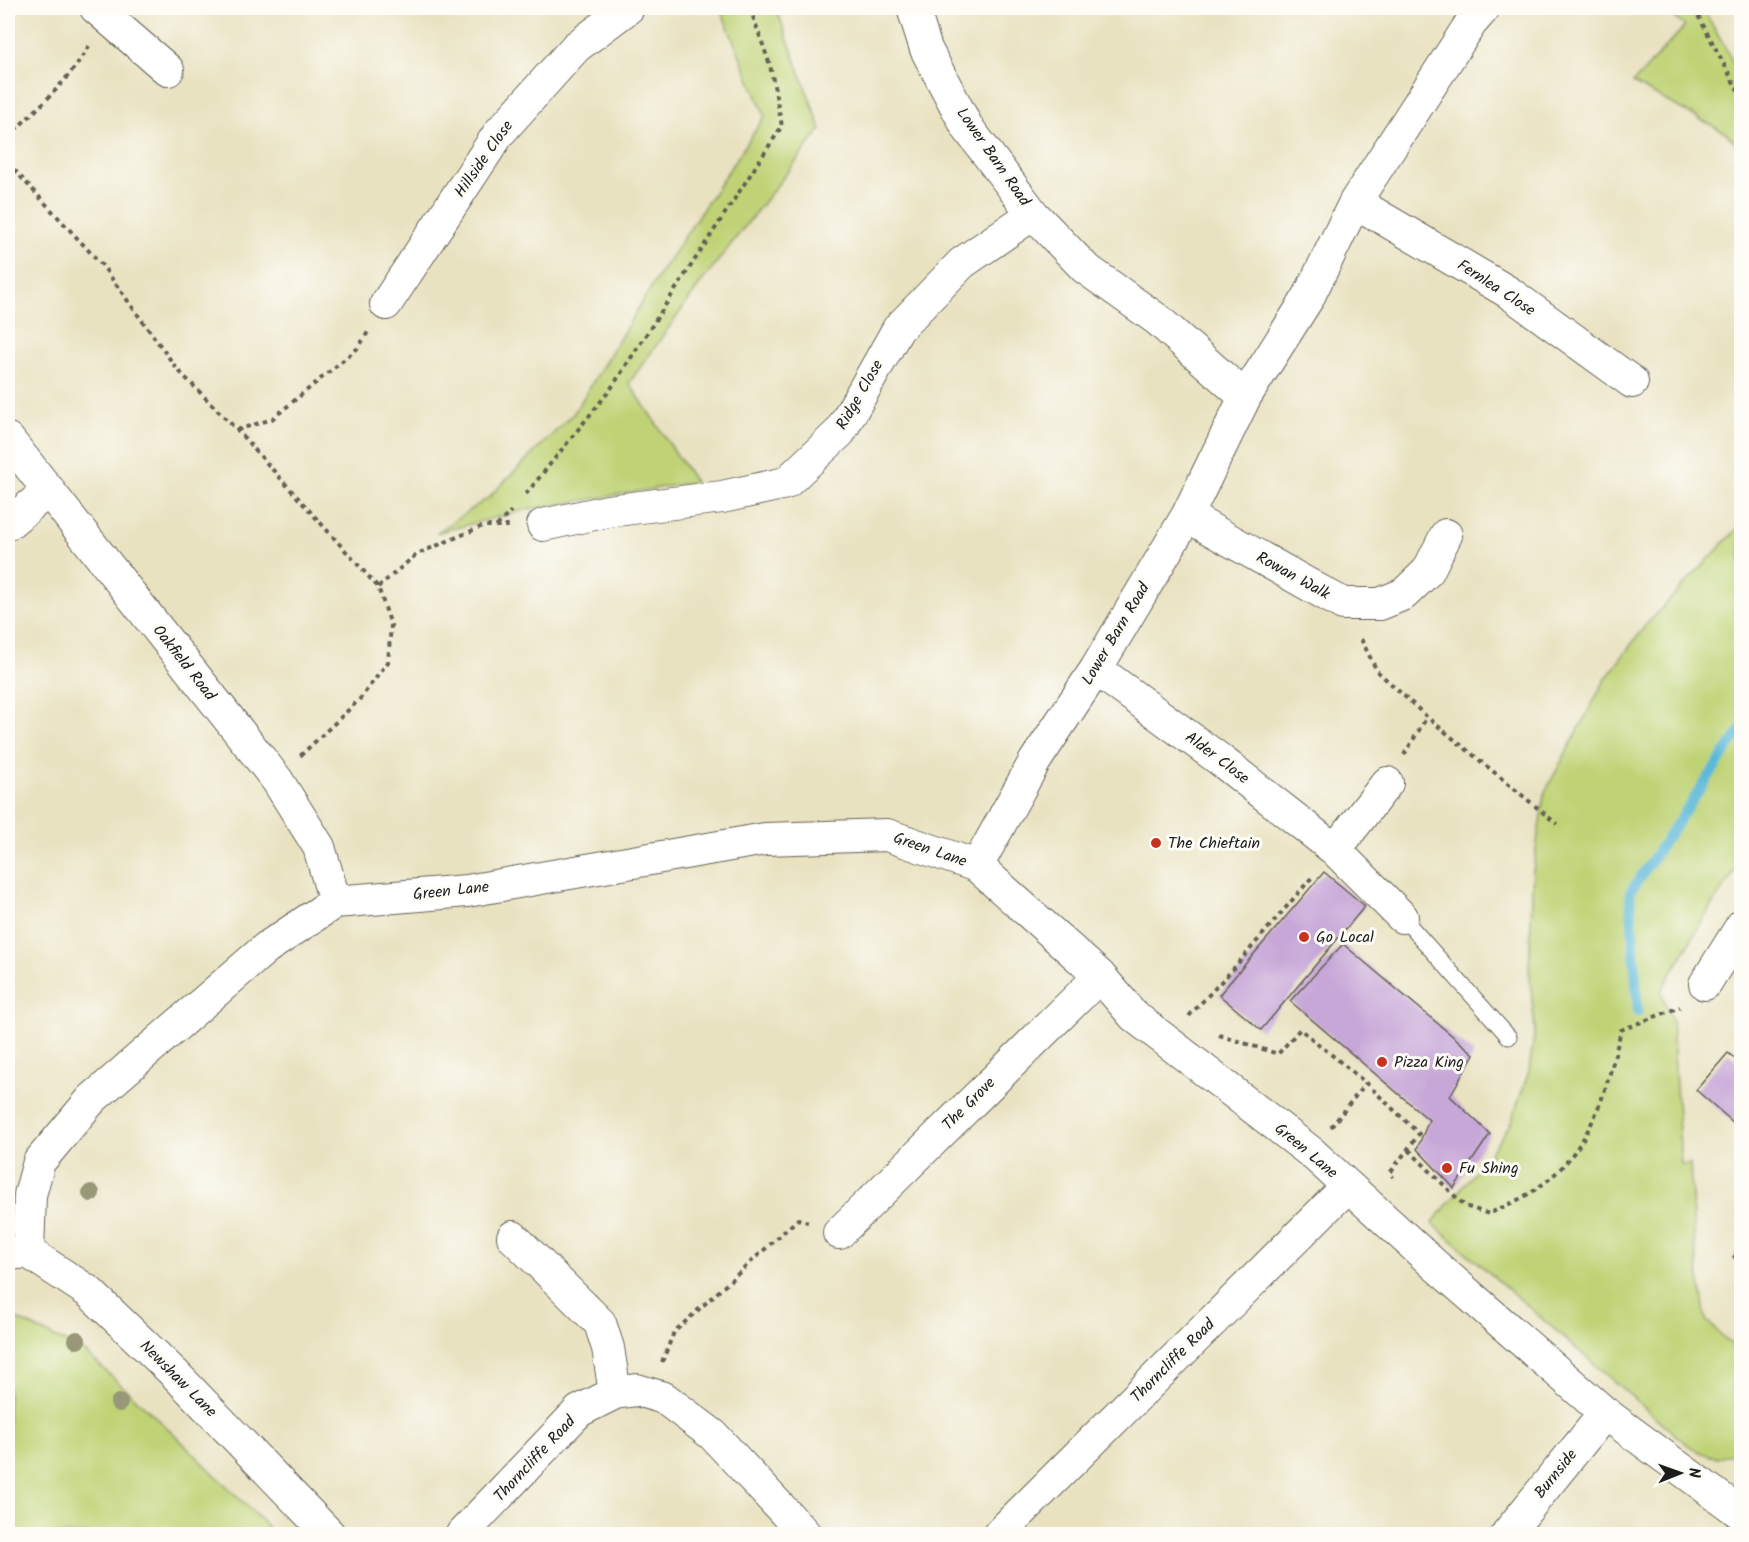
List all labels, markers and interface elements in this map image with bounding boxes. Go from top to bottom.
street label: Lower Barn Road [950,102,1037,212]
street label: Hillside Close [448,115,520,203]
street label: Fernlea Close [1452,253,1540,323]
street label: Ridge Close [830,355,890,435]
street label: Rowan Walk [1251,545,1335,607]
street label: Lower Barn Road [1075,577,1157,690]
street label: Oakfield Road [146,619,222,707]
street label: Alder Close [1179,725,1255,791]
street label: Green Lane [890,826,970,874]
place label: The Chieftain [1168,831,1260,856]
marker: The Chieftain [1149,836,1163,850]
street label: Green Lane [412,875,490,907]
place label: Go Local [1316,925,1374,950]
marker: Go Local [1297,930,1311,944]
place label: Pizza King [1394,1050,1464,1075]
marker: Pizza King [1375,1055,1389,1069]
street label: The Grove [936,1071,1002,1137]
street label: Green Lane [1269,1117,1343,1185]
place label: Fu Shing [1459,1156,1519,1181]
marker: Fu Shing [1440,1161,1454,1175]
street label: Thorncliffe Road [1125,1312,1222,1409]
street label: Newshaw Lane [134,1335,222,1423]
street label: Thorncliffe Road [488,1409,583,1508]
north arrow [1650,1443,1710,1503]
street label: Burnside [1528,1444,1584,1504]
text: N [1681,1467,1706,1478]

